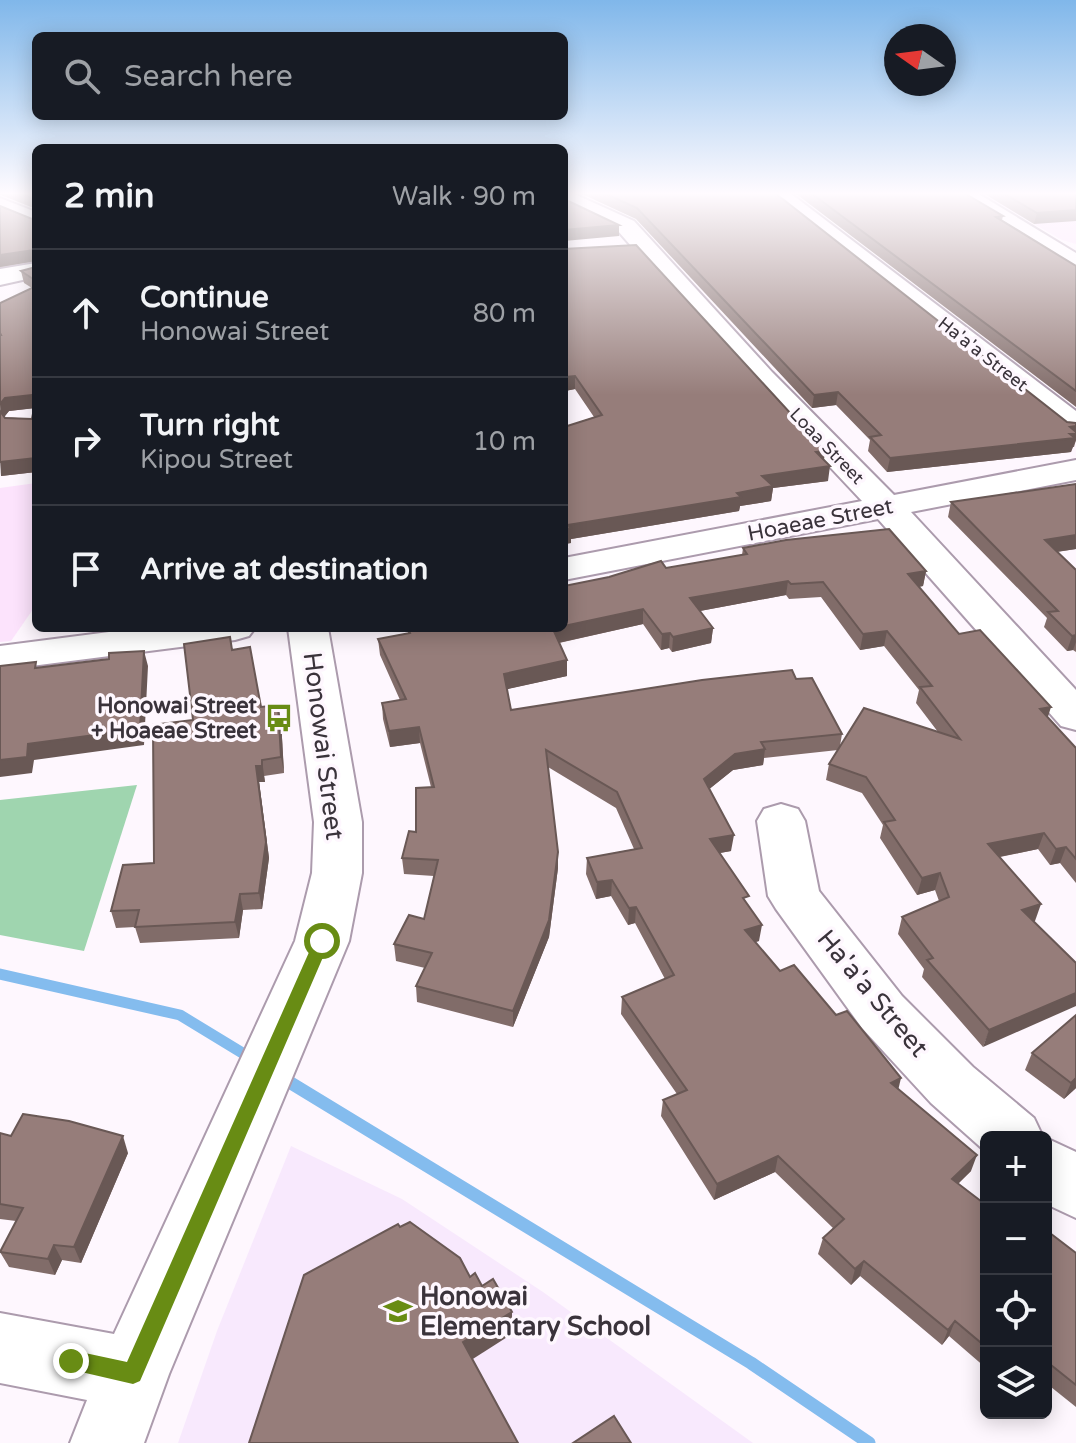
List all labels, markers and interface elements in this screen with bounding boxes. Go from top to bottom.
north arrow [884,24,956,96]
search box [32,32,568,120]
icon: search [60,54,104,98]
text: Search here [124,58,293,95]
text: 2 min [64,176,155,217]
text: Walk · 90 m [392,181,536,212]
text: Continue [140,279,269,316]
icon: ahead [64,291,108,335]
text: 80 m [473,298,536,329]
street label: Ha'a'a Street [934,312,1032,396]
text: Honowai Street [140,316,329,347]
street label: Loaa Street [785,403,869,489]
text: Turn right [140,407,280,444]
icon: right [64,419,108,463]
text: 10 m [473,426,536,457]
text: Kipou Street [140,444,293,475]
street label: Hoaeae Street [745,493,895,547]
icon: arrive [64,547,108,591]
text: Arrive at destination [140,551,428,588]
street label: Honowai Street [297,650,350,842]
place label: Honowai Street + Hoaeae Street [91,693,258,744]
bus stop icon: Honowai Street + Hoaeae Street [264,703,294,733]
route start [304,923,340,959]
street label: Ha'a'a Street [811,924,935,1063]
map controls [980,1131,1052,1419]
button: + [980,1131,1052,1203]
button: − [980,1203,1052,1275]
button: locate [980,1275,1052,1347]
place label: Honowai Elementary School [420,1281,651,1342]
school or university icon: Honowai Elementary School [383,1296,413,1326]
route end [53,1343,89,1379]
button: layers [980,1347,1052,1419]

